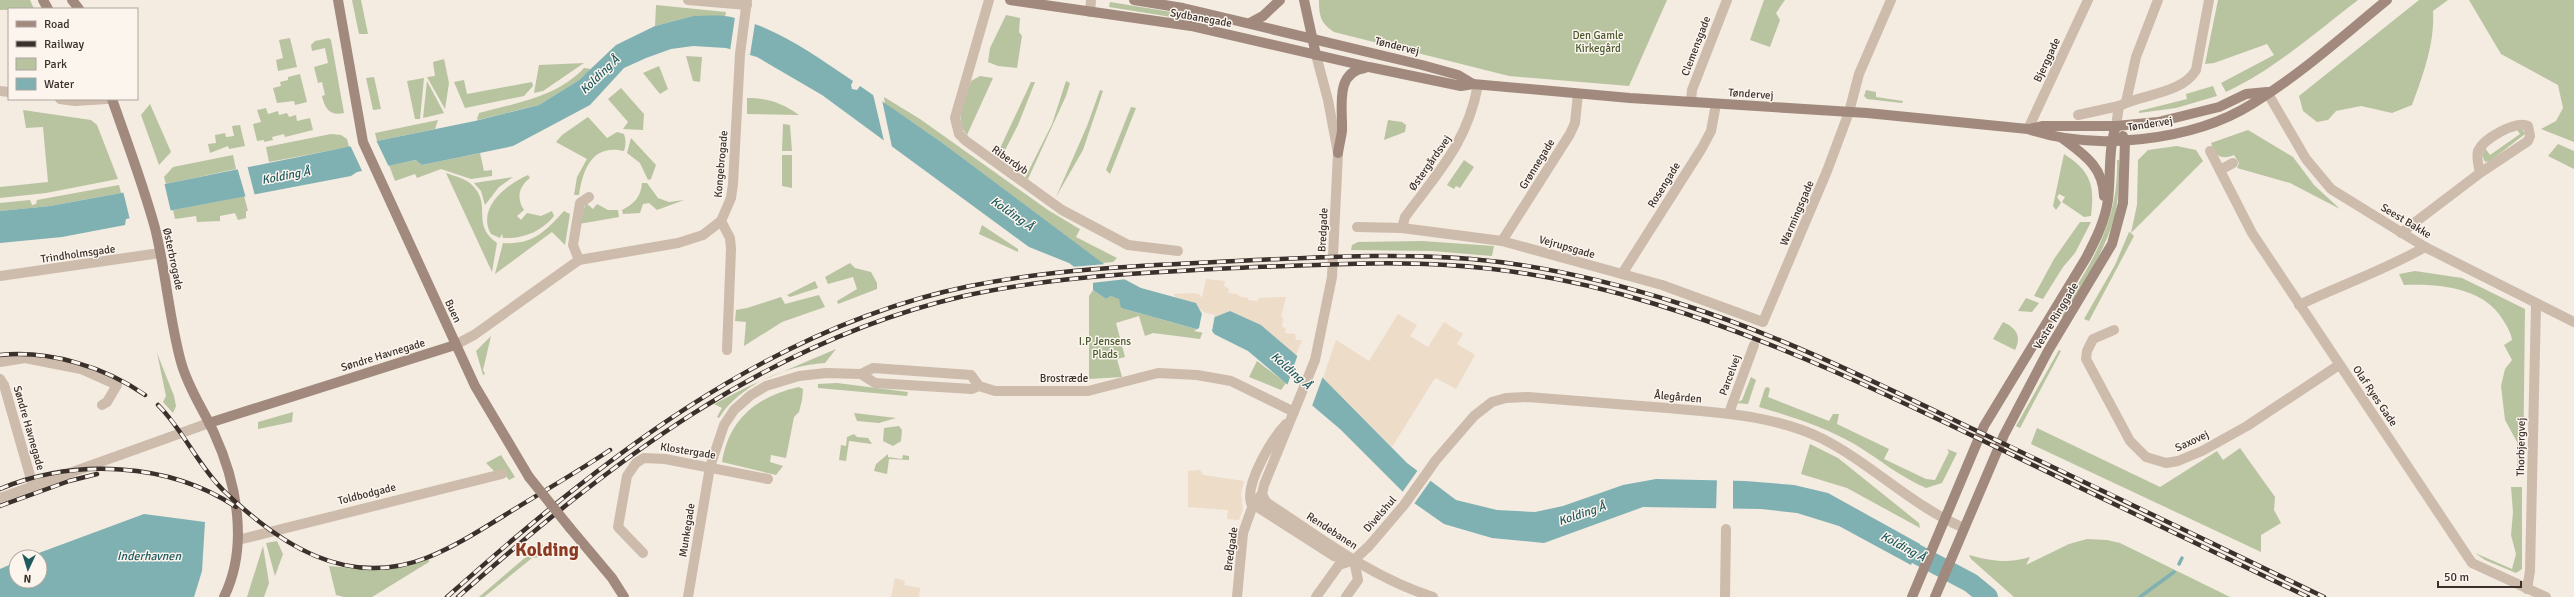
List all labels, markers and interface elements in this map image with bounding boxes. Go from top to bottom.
street label: Sydbanegade [1169,6,1233,30]
legend [8,8,138,100]
street label: Clemensgade [1679,14,1713,78]
text: Road [44,17,70,32]
park label: Den Gamle Kirkegård [1572,29,1624,55]
street label: Tøndervej [1373,34,1421,58]
street label: Bjerggade [2031,36,2063,84]
text: Railway [44,37,84,52]
water label: Kolding Å [577,52,623,97]
text: Park [44,57,67,72]
text: Water [44,77,75,92]
street label: Tøndervej [1728,86,1774,102]
street label: Tøndervej [2127,114,2173,134]
street label: Kongebrogade [712,130,730,198]
street label: Østergårdsvej [1406,133,1454,193]
street label: Grønnegade [1516,136,1558,192]
street label: Riberdyb [989,143,1031,177]
street label: Rosengade [1645,160,1683,210]
water label: Kolding Å [260,164,312,188]
street label: Warmingsgade [1777,178,1817,248]
water label: Kolding Å [988,194,1037,235]
street label: Seest Bakke [2378,201,2434,241]
street label: Bredgade [1315,208,1331,252]
street label: Østerbrogade [160,227,186,291]
street label: Vejrupsgade [1537,233,1597,261]
street label: Trindholmsgade [40,242,116,266]
street label: Vestre Ringgade [2031,280,2081,352]
street label: Buen [442,297,464,325]
park label: I.P Jensens Plads [1079,335,1131,361]
street label: Søndre Havnegade [339,336,427,374]
water label: Kolding Å [1268,349,1315,393]
street label: Parcelvej [1717,353,1743,397]
street label: Olaf Ryes Gade [2350,363,2400,429]
street label: Brostræde [1040,372,1088,385]
street label: Søndre Havnegade [11,384,47,472]
street label: Ålegården [1654,387,1703,406]
street label: Thorbjergvej [2514,418,2528,476]
street label: Saxovej [2173,428,2211,454]
street label: Klostergade [659,440,717,462]
street label: Toldbodgade [337,481,397,507]
street label: Divelshul [1361,493,1399,535]
water label: Kolding Å [1556,499,1608,529]
street label: Munkegade [676,502,698,558]
street label: Rendebanen [1304,510,1360,552]
street label: Bredgade [1221,526,1241,572]
water label: Kolding Å [1878,529,1929,565]
district label: Kolding [515,538,579,562]
north arrow [8,549,48,589]
water label: Inderhavnen [117,549,181,564]
scale bar [2438,563,2521,589]
text: 50 m [2444,570,2469,585]
text: N [23,572,32,585]

